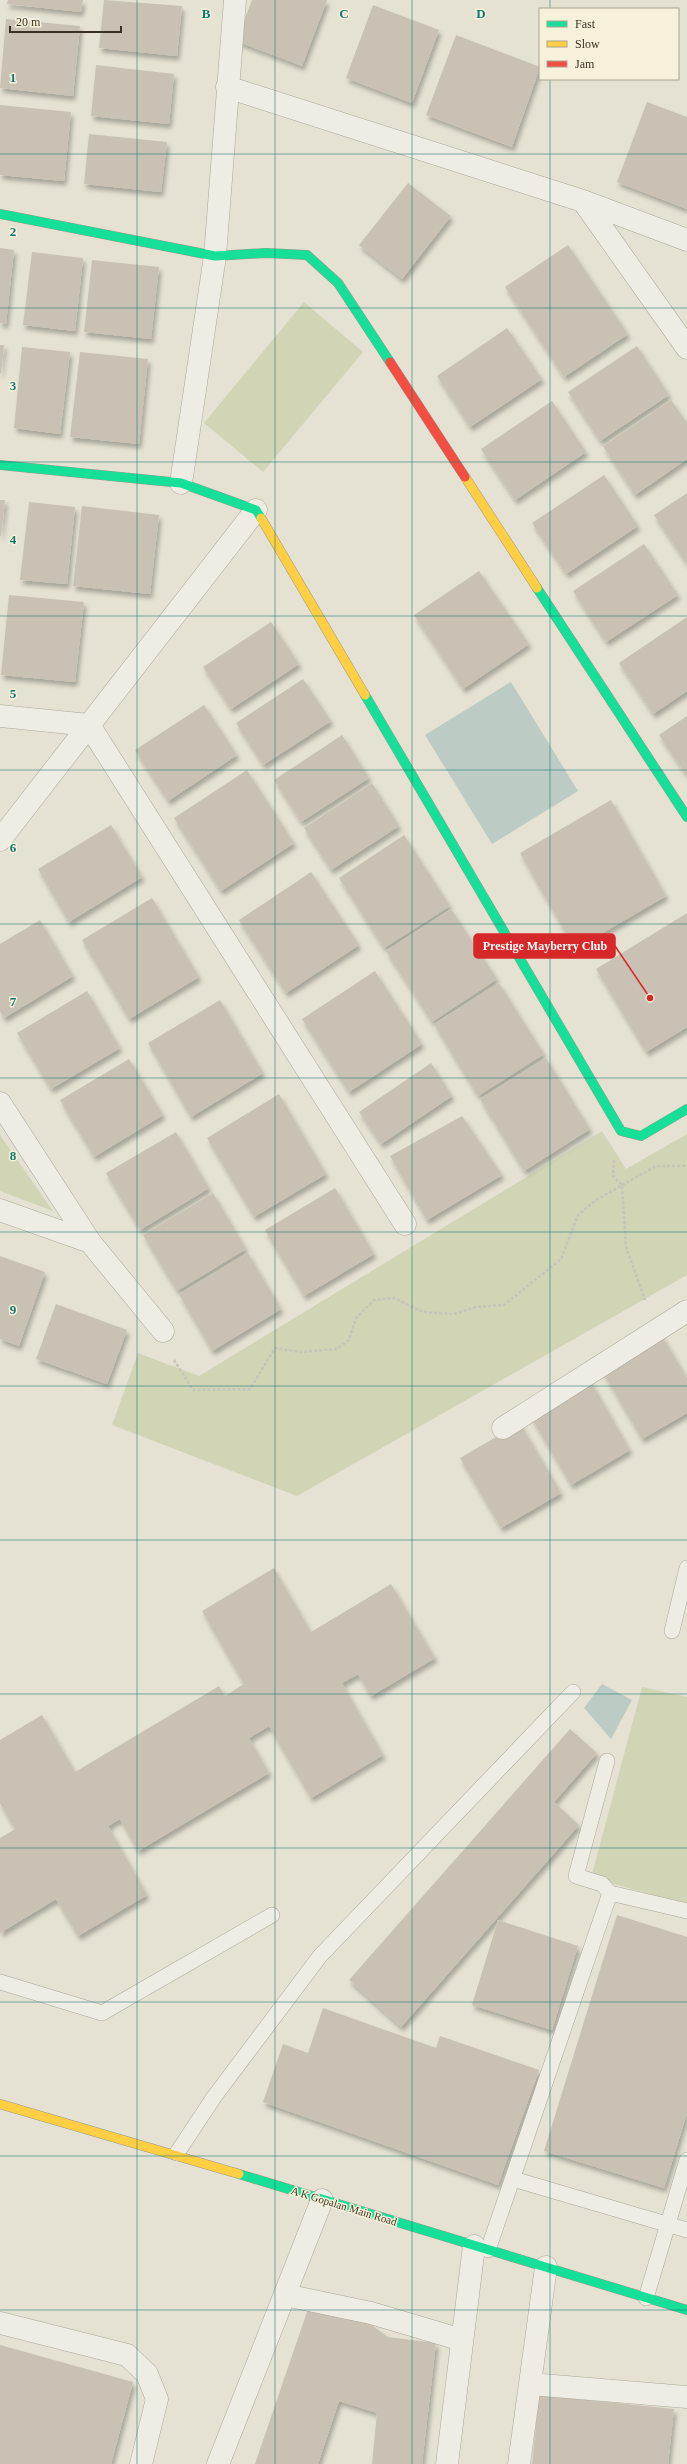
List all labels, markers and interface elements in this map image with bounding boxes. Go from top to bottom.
text: B [202,6,211,21]
text: C [339,6,349,21]
text: D [476,6,486,21]
scale bar [10,8,121,34]
legend [539,8,679,80]
text: 20 m [16,15,41,29]
text: Fast [575,17,596,31]
text: Slow [575,37,600,51]
text: Jam [575,57,595,71]
text: 1 [10,70,16,85]
text: 2 [10,224,16,239]
text: 3 [10,378,17,393]
text: 4 [10,532,17,547]
text: 5 [10,686,17,701]
text: 6 [10,840,17,855]
callout: Prestige Mayberry Club [474,934,615,958]
text: Prestige Mayberry Club [483,939,608,953]
text: 7 [10,994,17,1009]
text: 8 [10,1148,17,1163]
text: 9 [10,1302,17,1317]
street label: A K Gopalan Main Road [290,2184,399,2228]

